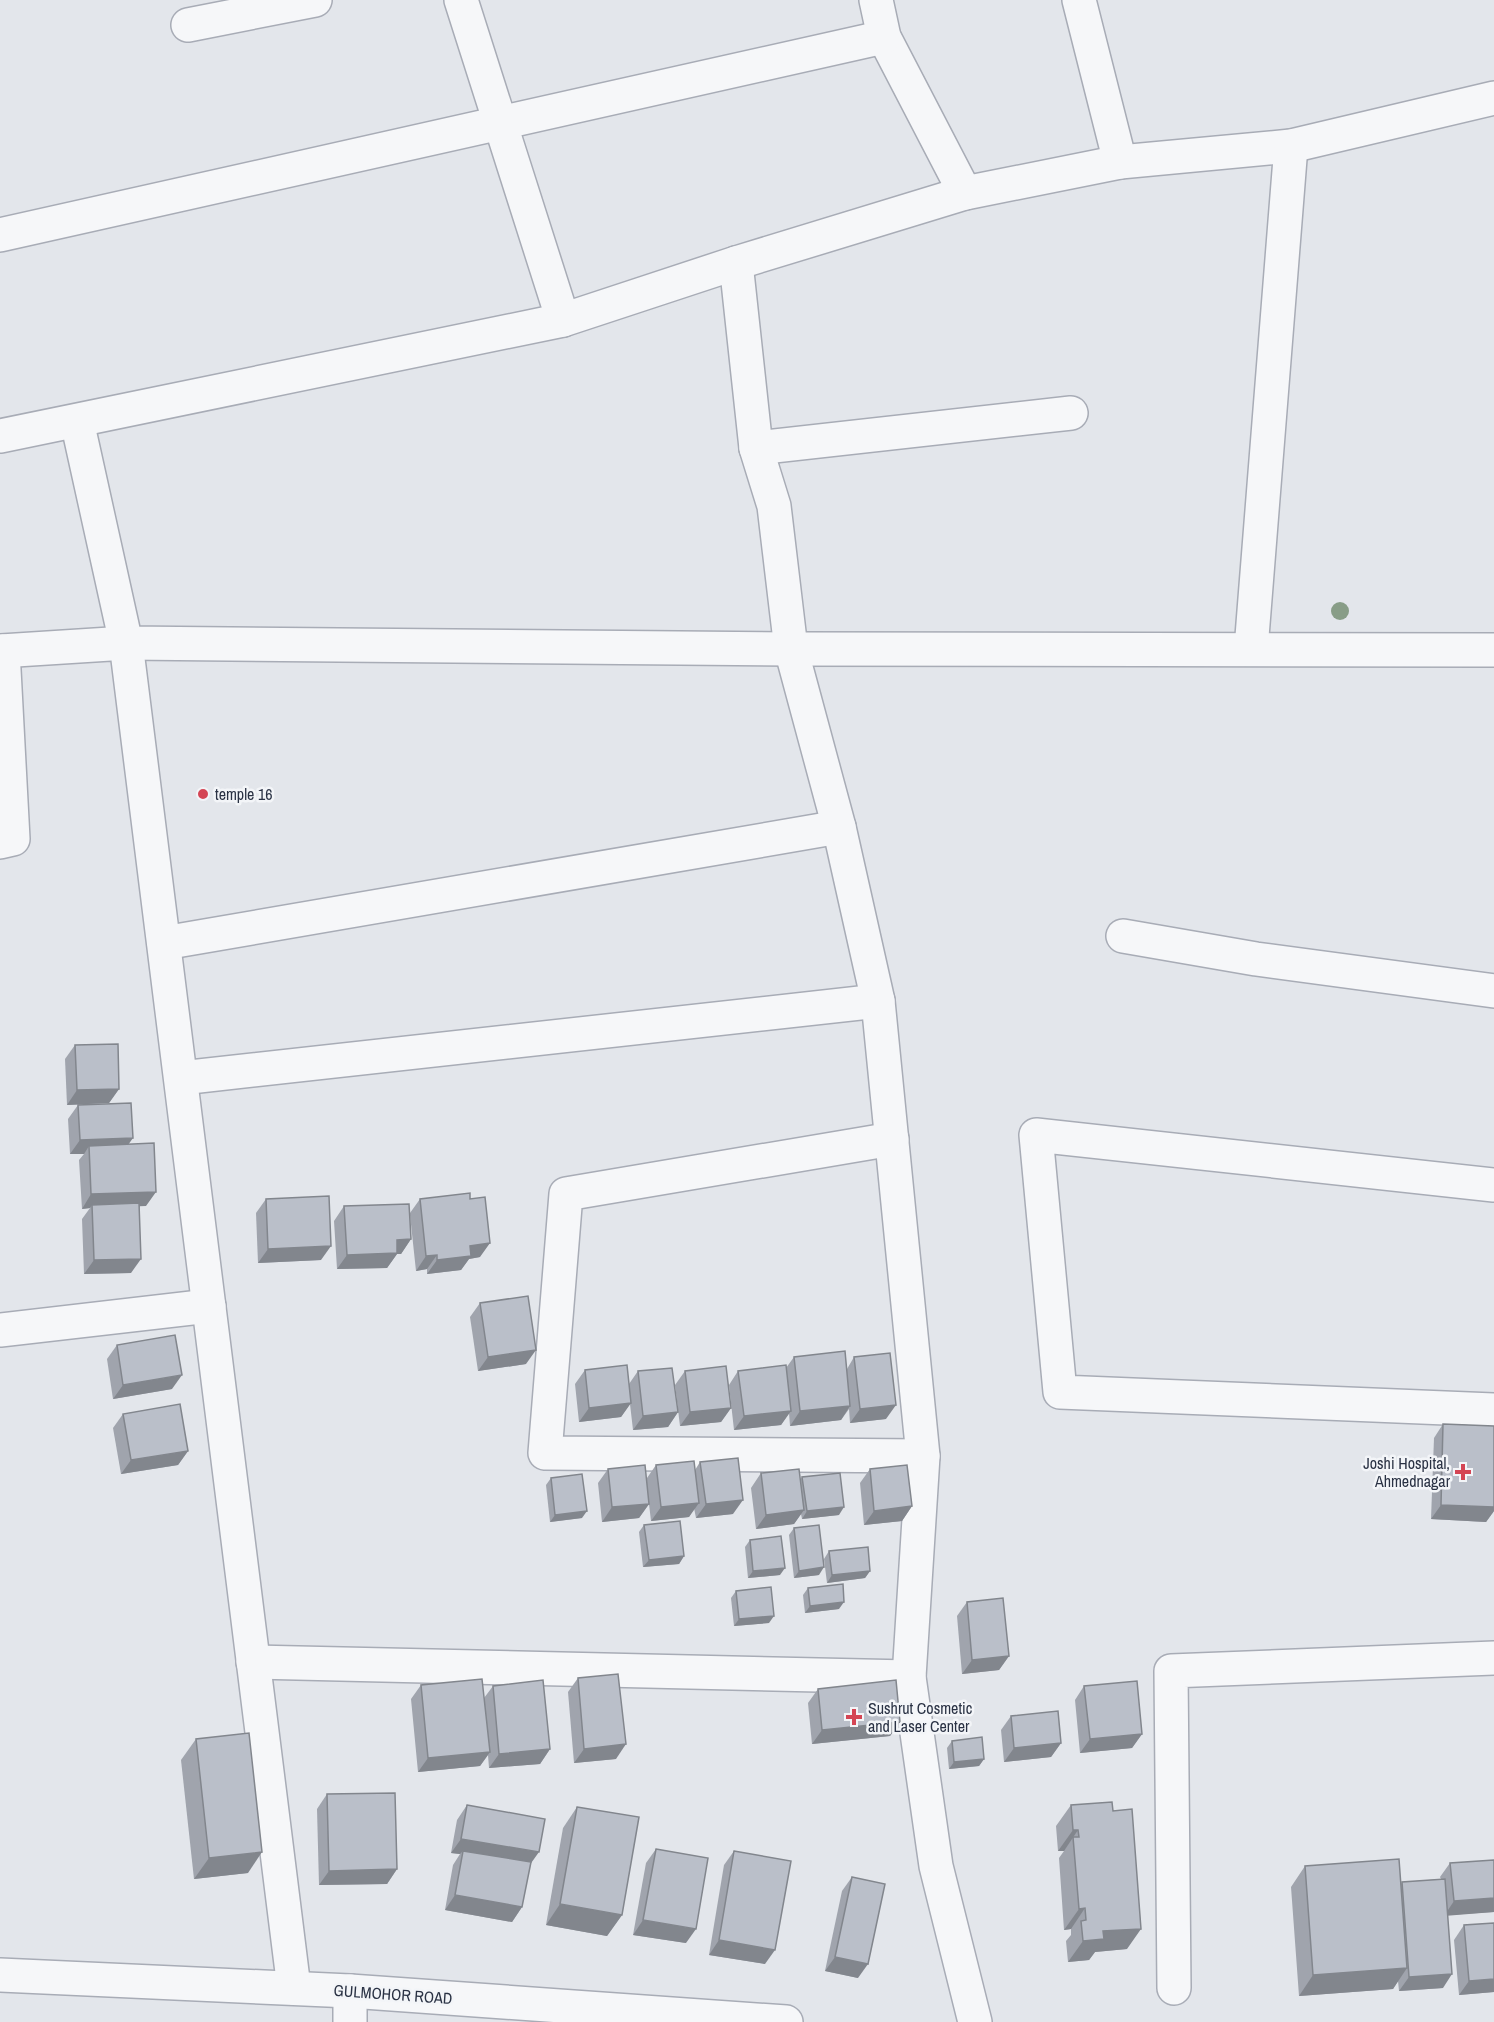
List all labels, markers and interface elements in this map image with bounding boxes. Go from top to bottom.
place label: temple 16 [215,783,273,805]
marker: temple 16 [196,787,210,801]
place label: Joshi Hospital, Ahmednagar [1363,1452,1451,1492]
marker: Joshi Hospital, Ahmednagar [1454,1463,1472,1481]
place label: Sushrut Cosmetic and Laser Center [868,1697,973,1737]
marker: Sushrut Cosmetic and Laser Center [845,1708,863,1726]
street label: GULMOHOR ROAD [333,1979,453,2009]

